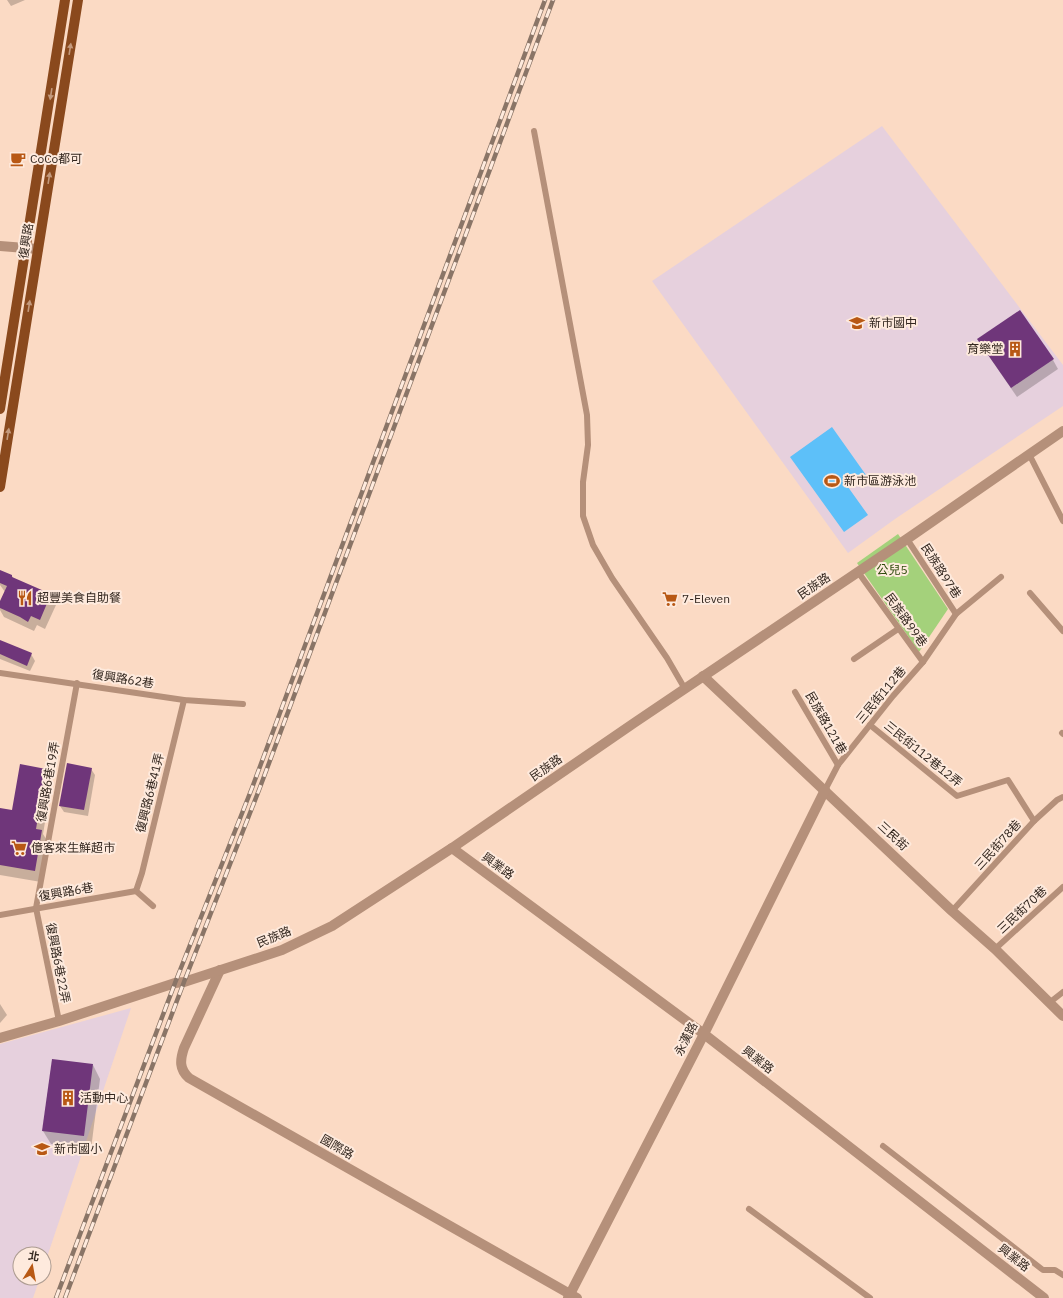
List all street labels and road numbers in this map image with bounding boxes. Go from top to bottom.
street label: 復興路 [15,222,36,260]
street label: 民族路97巷 [918,540,965,601]
street label: 民族路 [795,569,833,602]
street label: 民族路99巷 [882,590,931,649]
street label: 三民街112巷 [852,663,909,726]
street label: 復興路62巷 [91,666,155,691]
street label: 民族路121巷 [803,689,850,757]
street label: 三民街112巷12弄 [881,718,965,790]
street label: 復興路6巷19弄 [33,740,62,823]
street label: 復興路6巷41弄 [132,751,167,834]
street label: 民族路 [527,751,565,784]
street label: 三民街78巷 [971,816,1024,873]
street label: 三民街 [875,818,912,853]
street label: 興業路 [479,849,517,882]
street label: 復興路6巷 [37,879,94,904]
street label: 三民街70巷 [994,883,1050,936]
street label: 復興路6巷22弄 [43,921,74,1004]
street label: 民族路 [254,923,293,950]
street label: 永漢路 [671,1019,700,1058]
street label: 興業路 [740,1043,777,1077]
street label: 國際路 [318,1131,357,1162]
street label: 興業路 [996,1241,1033,1275]

